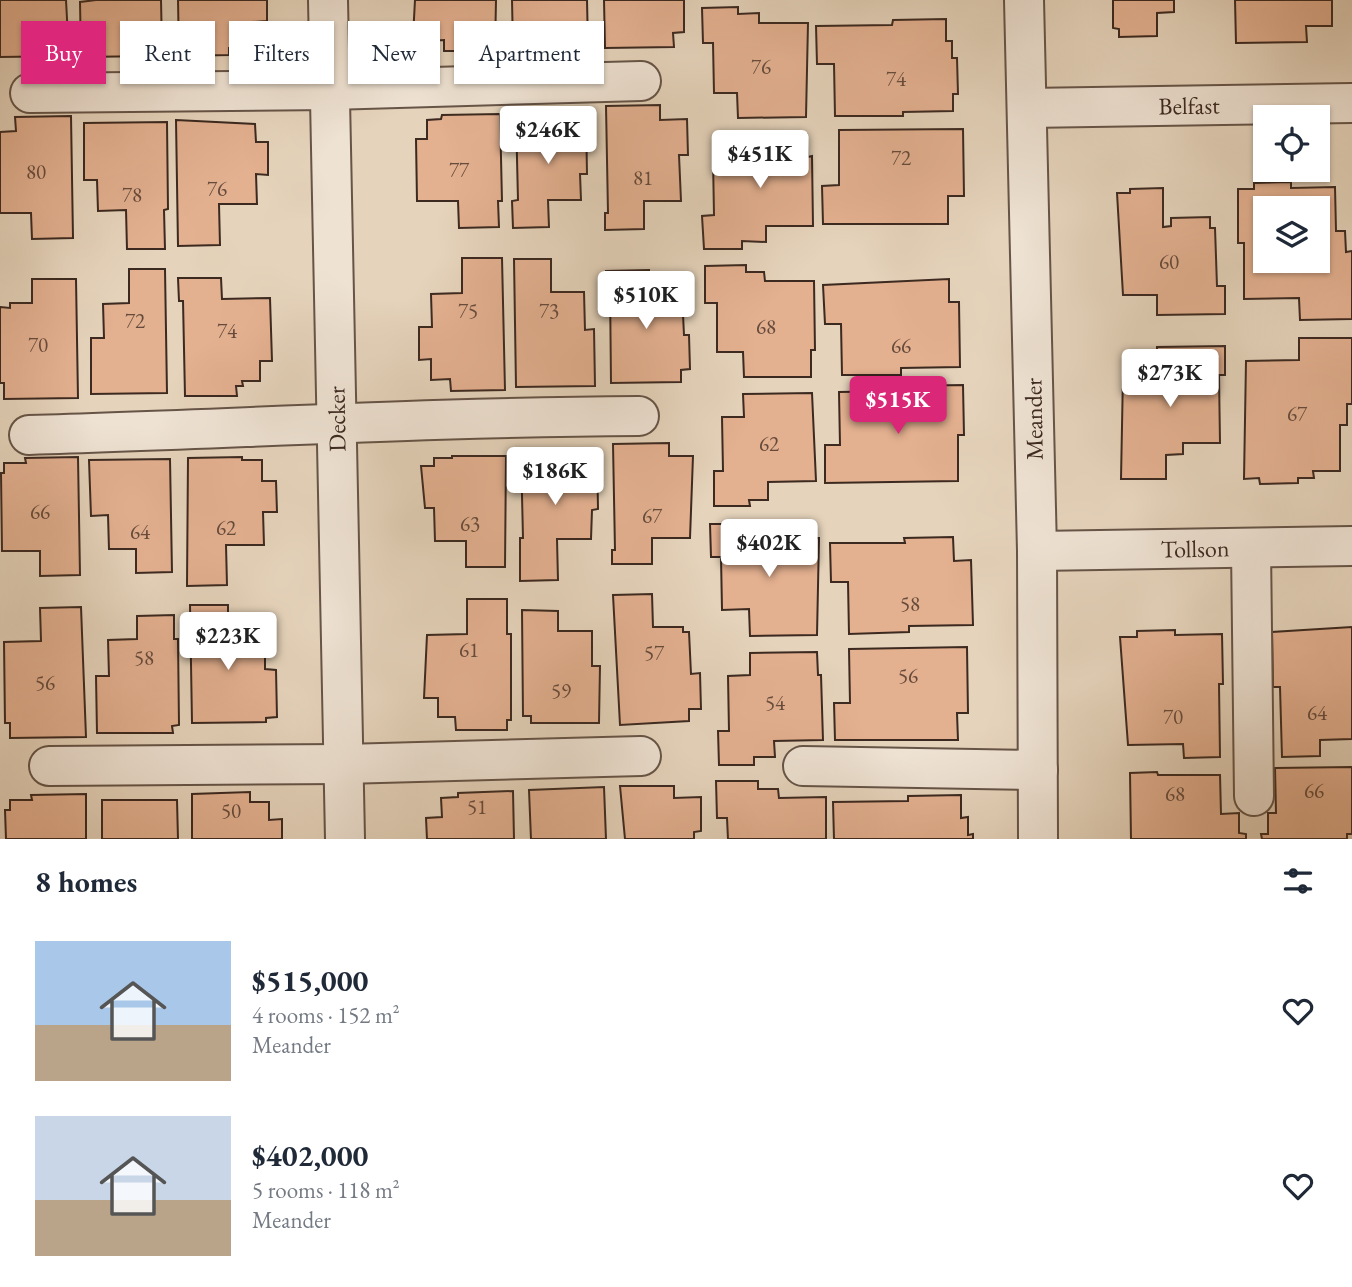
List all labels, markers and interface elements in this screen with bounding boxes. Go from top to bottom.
chip: Buy [21,21,106,84]
chip: Rent [120,21,215,84]
chip: Filters [229,21,334,84]
chip: New [348,21,440,84]
chip: Apartment [454,21,604,84]
house number: 76 [751,53,771,80]
house number: 74 [886,65,907,92]
street label: Belfast [1158,89,1220,122]
map controls [1253,105,1330,273]
button: locate [1253,105,1330,182]
pin: $246K [499,106,597,166]
text: $246K [516,114,580,144]
pin: $451K [711,130,809,190]
text: $451K [728,138,792,168]
house number: 72 [891,144,911,171]
house number: 77 [449,156,470,183]
house number: 80 [26,158,46,185]
house number: 81 [633,164,653,191]
house number: 76 [207,175,227,202]
house number: 78 [122,181,142,208]
button: layers [1253,196,1330,273]
house number: 60 [1159,248,1179,275]
pin: $510K [597,272,695,331]
text: $510K [614,279,678,309]
house number: 75 [458,297,478,324]
house number: 73 [539,297,559,324]
house number: 72 [125,307,145,334]
house number: 68 [756,313,776,340]
house number: 74 [217,317,238,344]
house number: 70 [28,331,48,358]
house number: 66 [891,332,911,359]
pin: $273K [1121,350,1219,409]
text: $273K [1138,357,1202,387]
pin: $515K [849,376,947,436]
street label: Meander [1017,378,1050,460]
text: $515K [866,384,930,414]
street label: Decker [320,386,353,452]
house number: 67 [1287,400,1308,427]
house number: 62 [759,430,779,457]
pin: $186K [506,448,604,507]
text: $186K [523,455,587,485]
house number: 66 [30,498,50,525]
house number: 67 [642,502,663,529]
house number: 63 [460,510,480,537]
house number: 62 [216,514,236,541]
house number: 64 [130,518,151,545]
pin: $402K [720,520,818,579]
text: $402K [737,527,801,557]
street label: Tollson [1160,532,1230,565]
house number: 58 [900,590,920,617]
pin: $223K [179,612,277,672]
text: $223K [196,620,260,650]
house number: 61 [459,636,479,663]
house number: 57 [644,639,665,666]
house number: 58 [134,644,154,671]
house number: 56 [898,662,918,689]
house number: 56 [35,669,55,696]
house number: 59 [551,677,571,704]
house number: 54 [765,689,786,716]
house number: 64 [1307,699,1328,726]
house number: 70 [1163,703,1183,730]
house number: 66 [1304,777,1324,804]
house number: 68 [1165,780,1185,807]
house number: 51 [467,793,487,820]
house number: 50 [221,797,241,824]
text: 8 homes [35,862,137,901]
icon: filters [1279,862,1317,900]
text: $515,000 [252,961,368,1000]
icon: home [91,969,175,1053]
icon: heart [1279,992,1317,1030]
text: 4 rooms · 152 m² [252,1000,400,1030]
text: Meander [252,1030,331,1060]
text: $402,000 [252,1136,368,1175]
icon: home [91,1144,175,1228]
icon: heart [1279,1167,1317,1205]
text: 5 rooms · 118 m² [252,1175,400,1205]
text: Meander [252,1205,331,1235]

